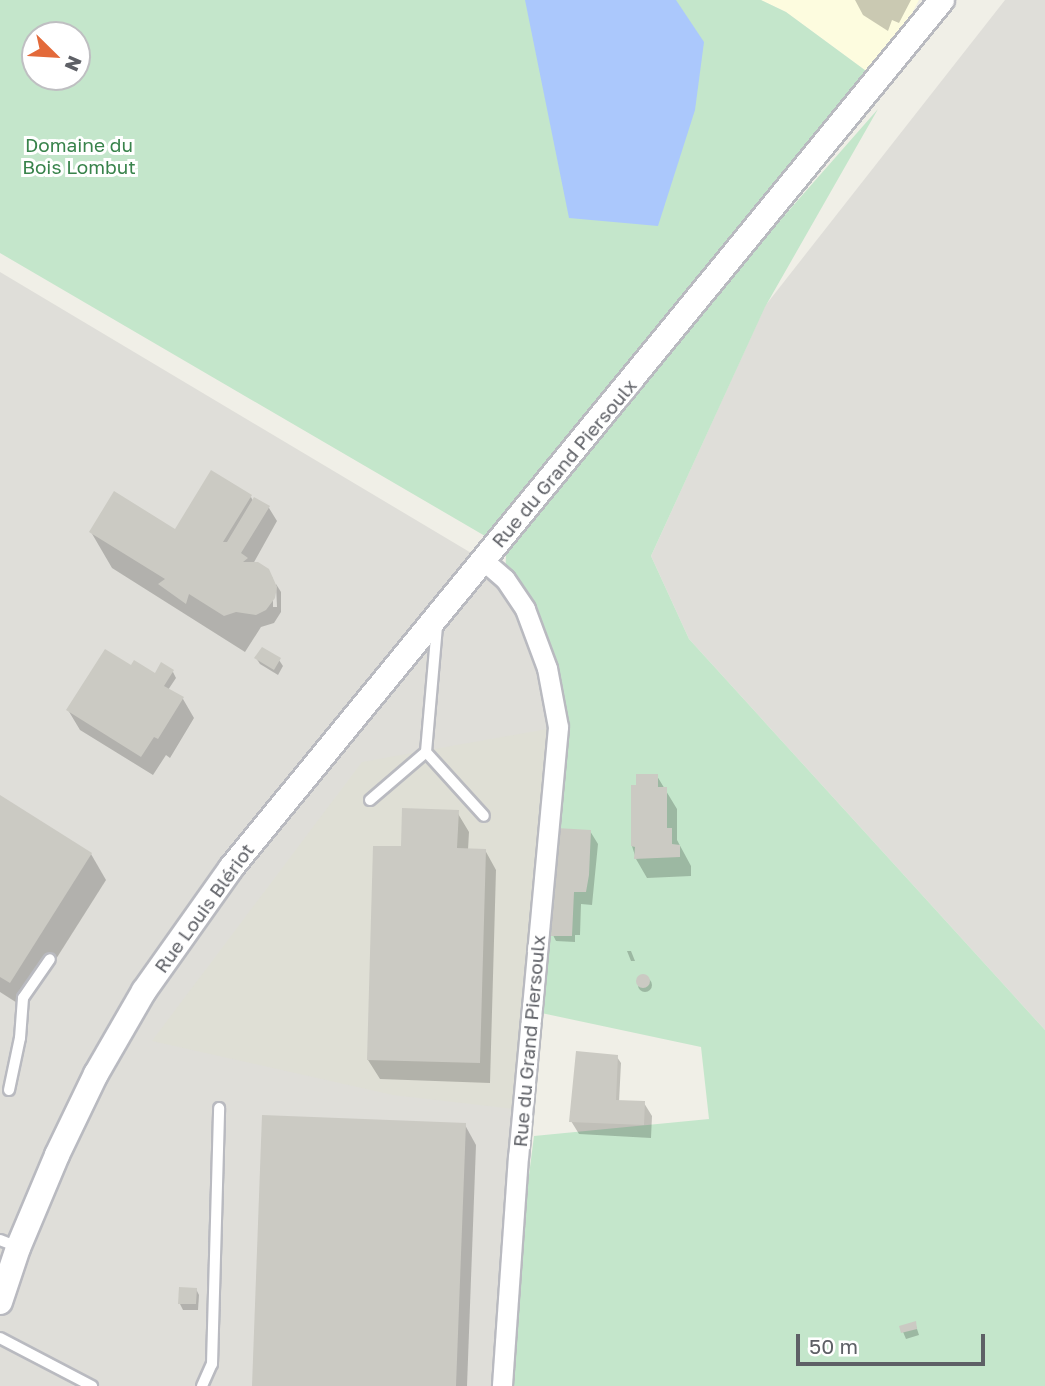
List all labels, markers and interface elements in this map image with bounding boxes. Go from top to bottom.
north arrow [21,21,91,91]
text: N [60,53,87,75]
park label: Domaine du Bois Lombut [22,134,136,178]
street label: Rue du Grand Piersoulx [487,374,641,552]
street label: Rue Louis Blériot [149,839,259,977]
street label: Rue du Grand Piersoulx [508,934,550,1148]
scale bar [800,1320,989,1364]
text: 50 m [809,1333,858,1359]

